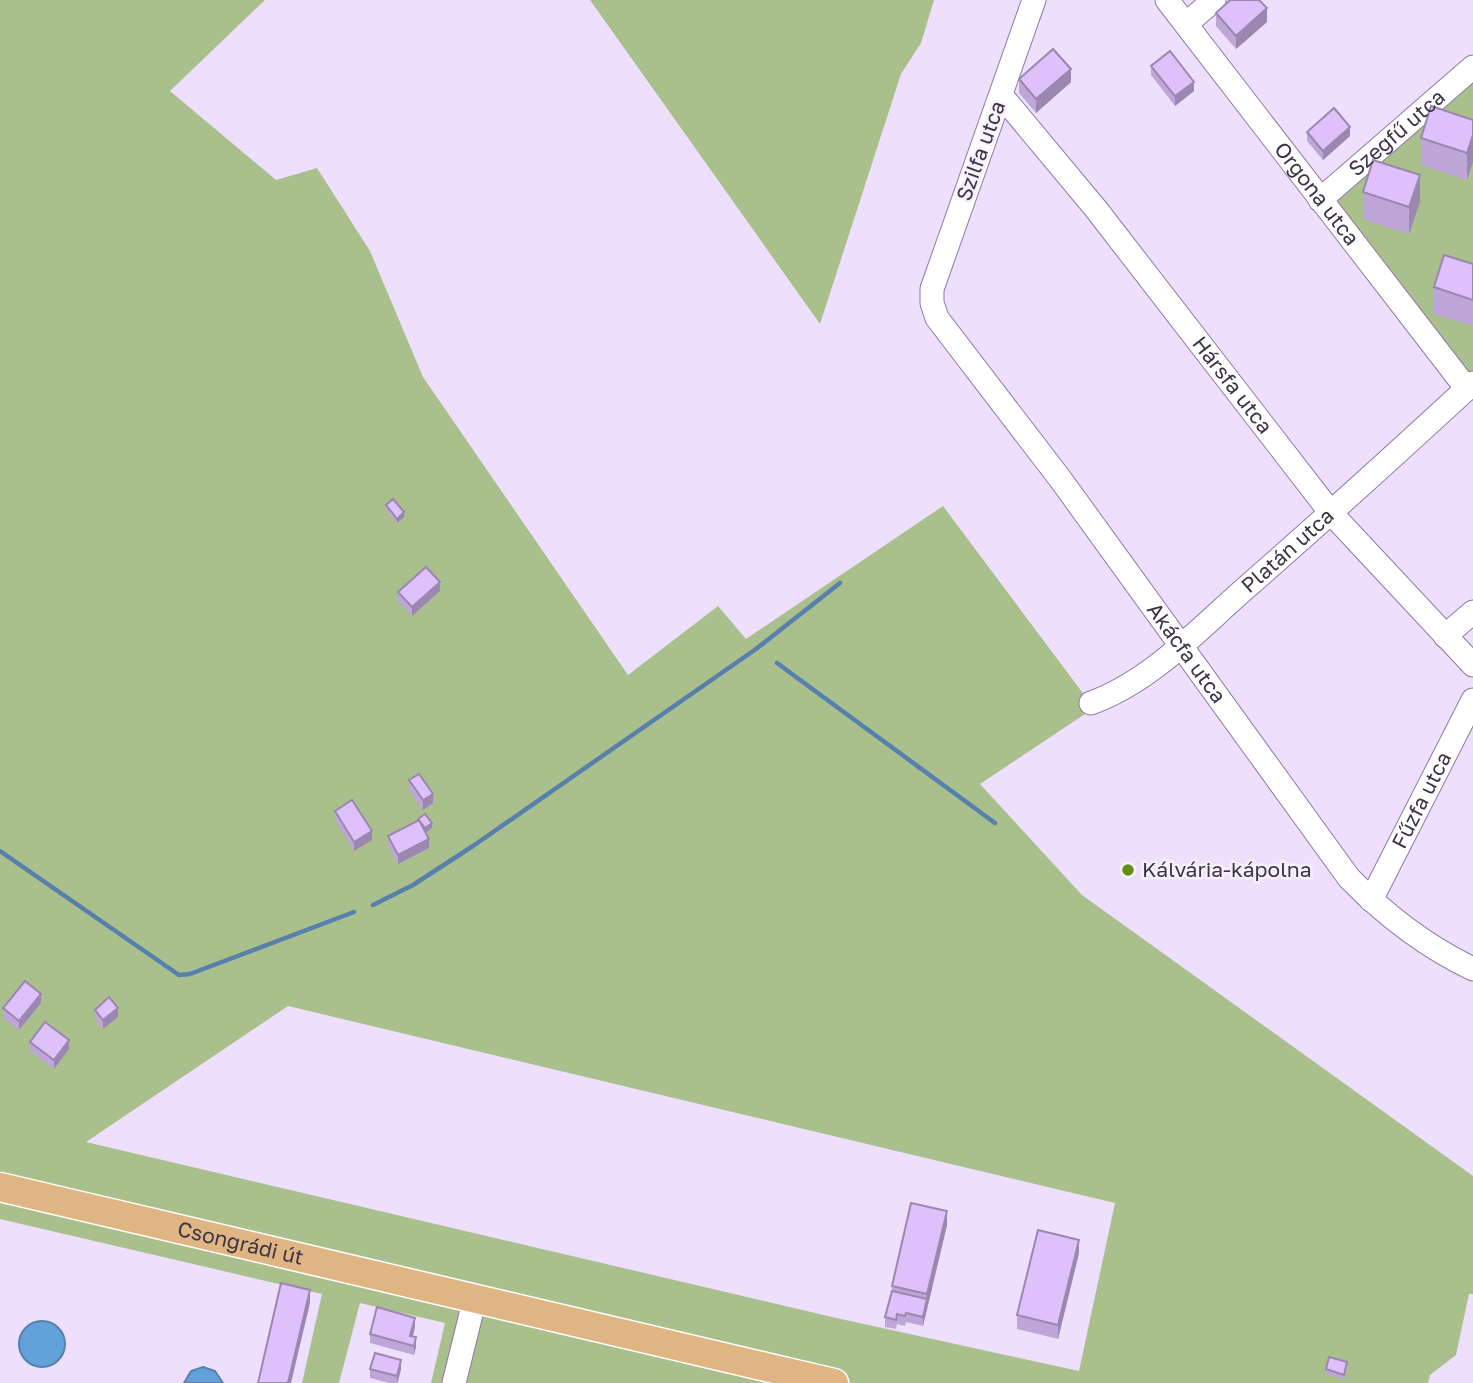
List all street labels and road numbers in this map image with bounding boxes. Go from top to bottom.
street label: Szegfű utca [1343,83,1450,181]
street label: Szilfa utca [950,97,1010,204]
street label: Orgona utca [1269,137,1365,250]
street label: Hársfa utca [1187,331,1279,438]
street label: Platán utca [1235,502,1339,598]
street label: Akácfa utca [1142,597,1232,708]
street label: Fűzfa utca [1386,747,1456,852]
street label: Csongrádi út [175,1215,306,1270]

